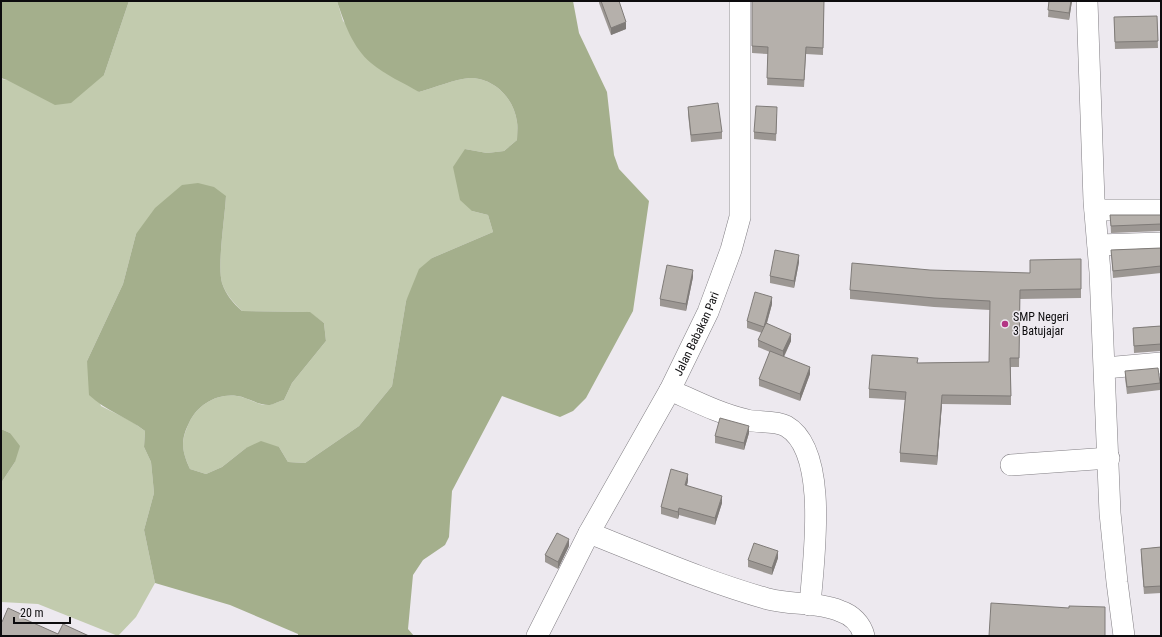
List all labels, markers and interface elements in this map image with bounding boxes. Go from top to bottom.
street label: Jalan Babakan Pari [671,290,722,378]
place label: SMP Negeri 3 Batujajar [1013,310,1069,338]
marker: SMP Negeri 3 Batujajar [1000,319,1010,329]
scale bar [14,599,70,625]
text: 20 m [20,606,44,620]

